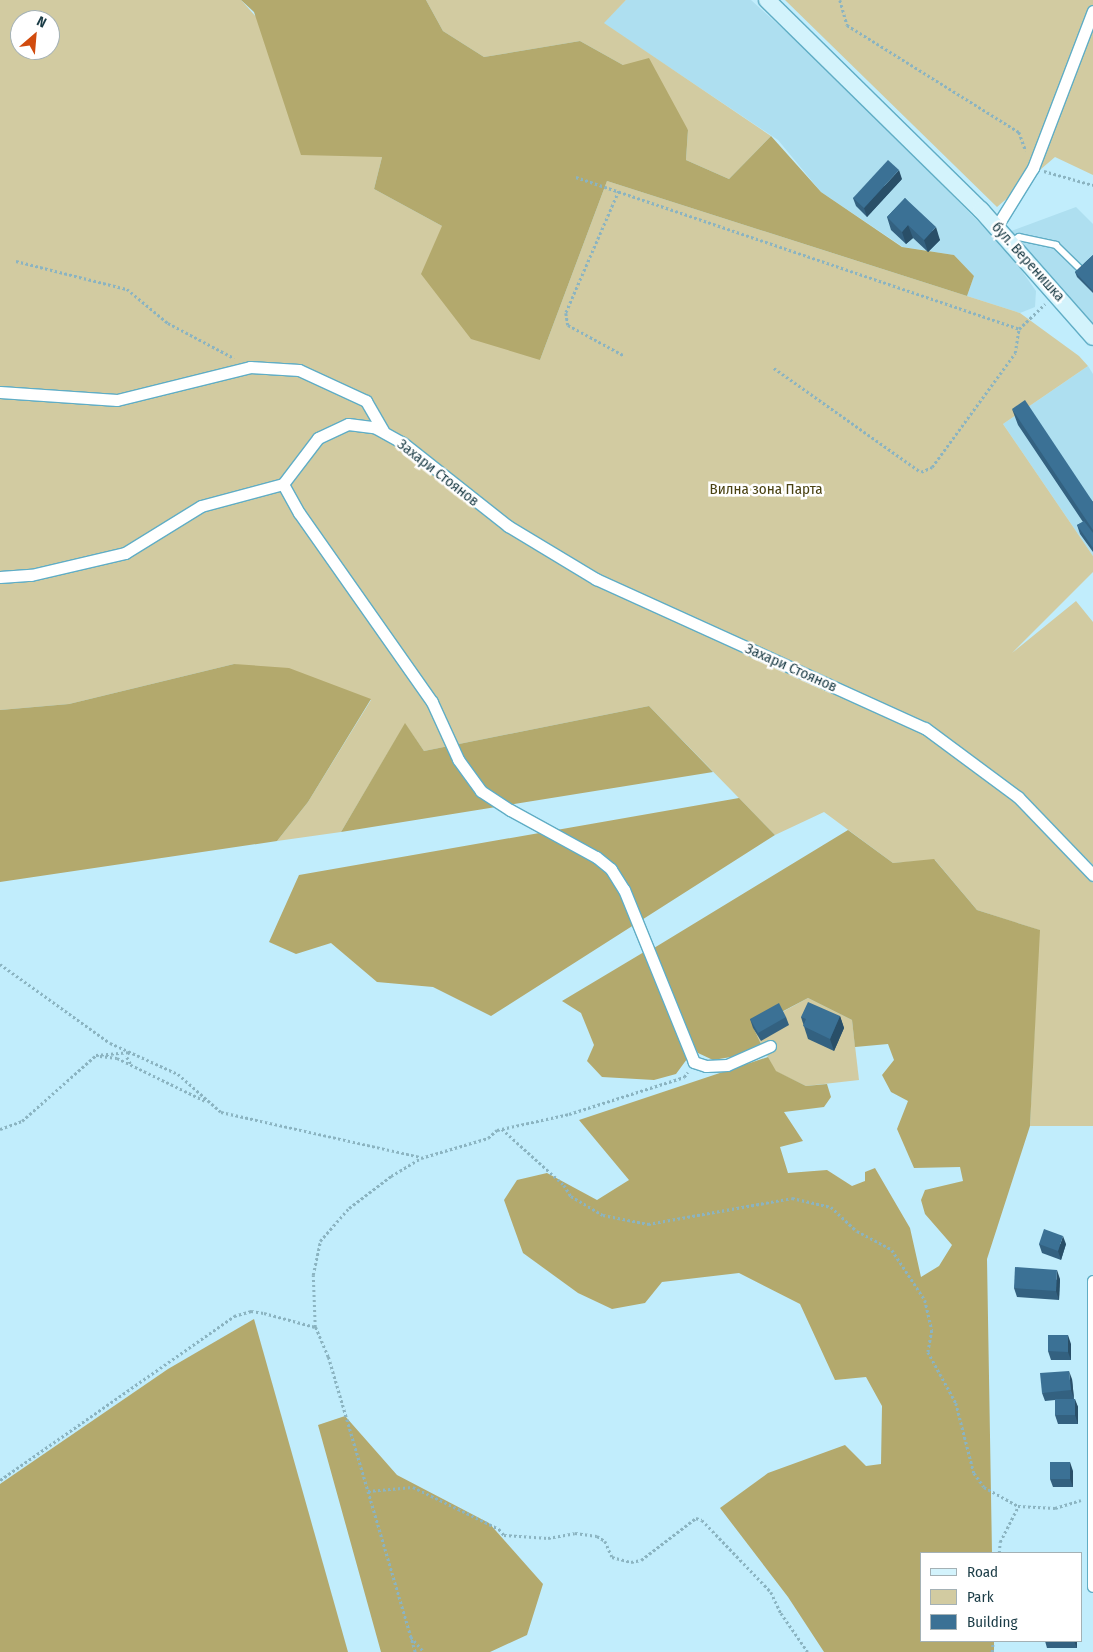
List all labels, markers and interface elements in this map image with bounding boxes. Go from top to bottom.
north arrow [10,10,60,60]
text: N [34,13,49,32]
street label: бул. Веренишка [988,219,1068,305]
street label: Захари Стоянов [393,435,483,511]
park label: Вилна зона Парта [709,481,823,499]
street label: Захари Стоянов [742,640,840,696]
legend [920,1552,1083,1642]
text: Road [967,1563,998,1581]
text: Park [967,1588,994,1606]
text: Building [967,1613,1018,1631]

